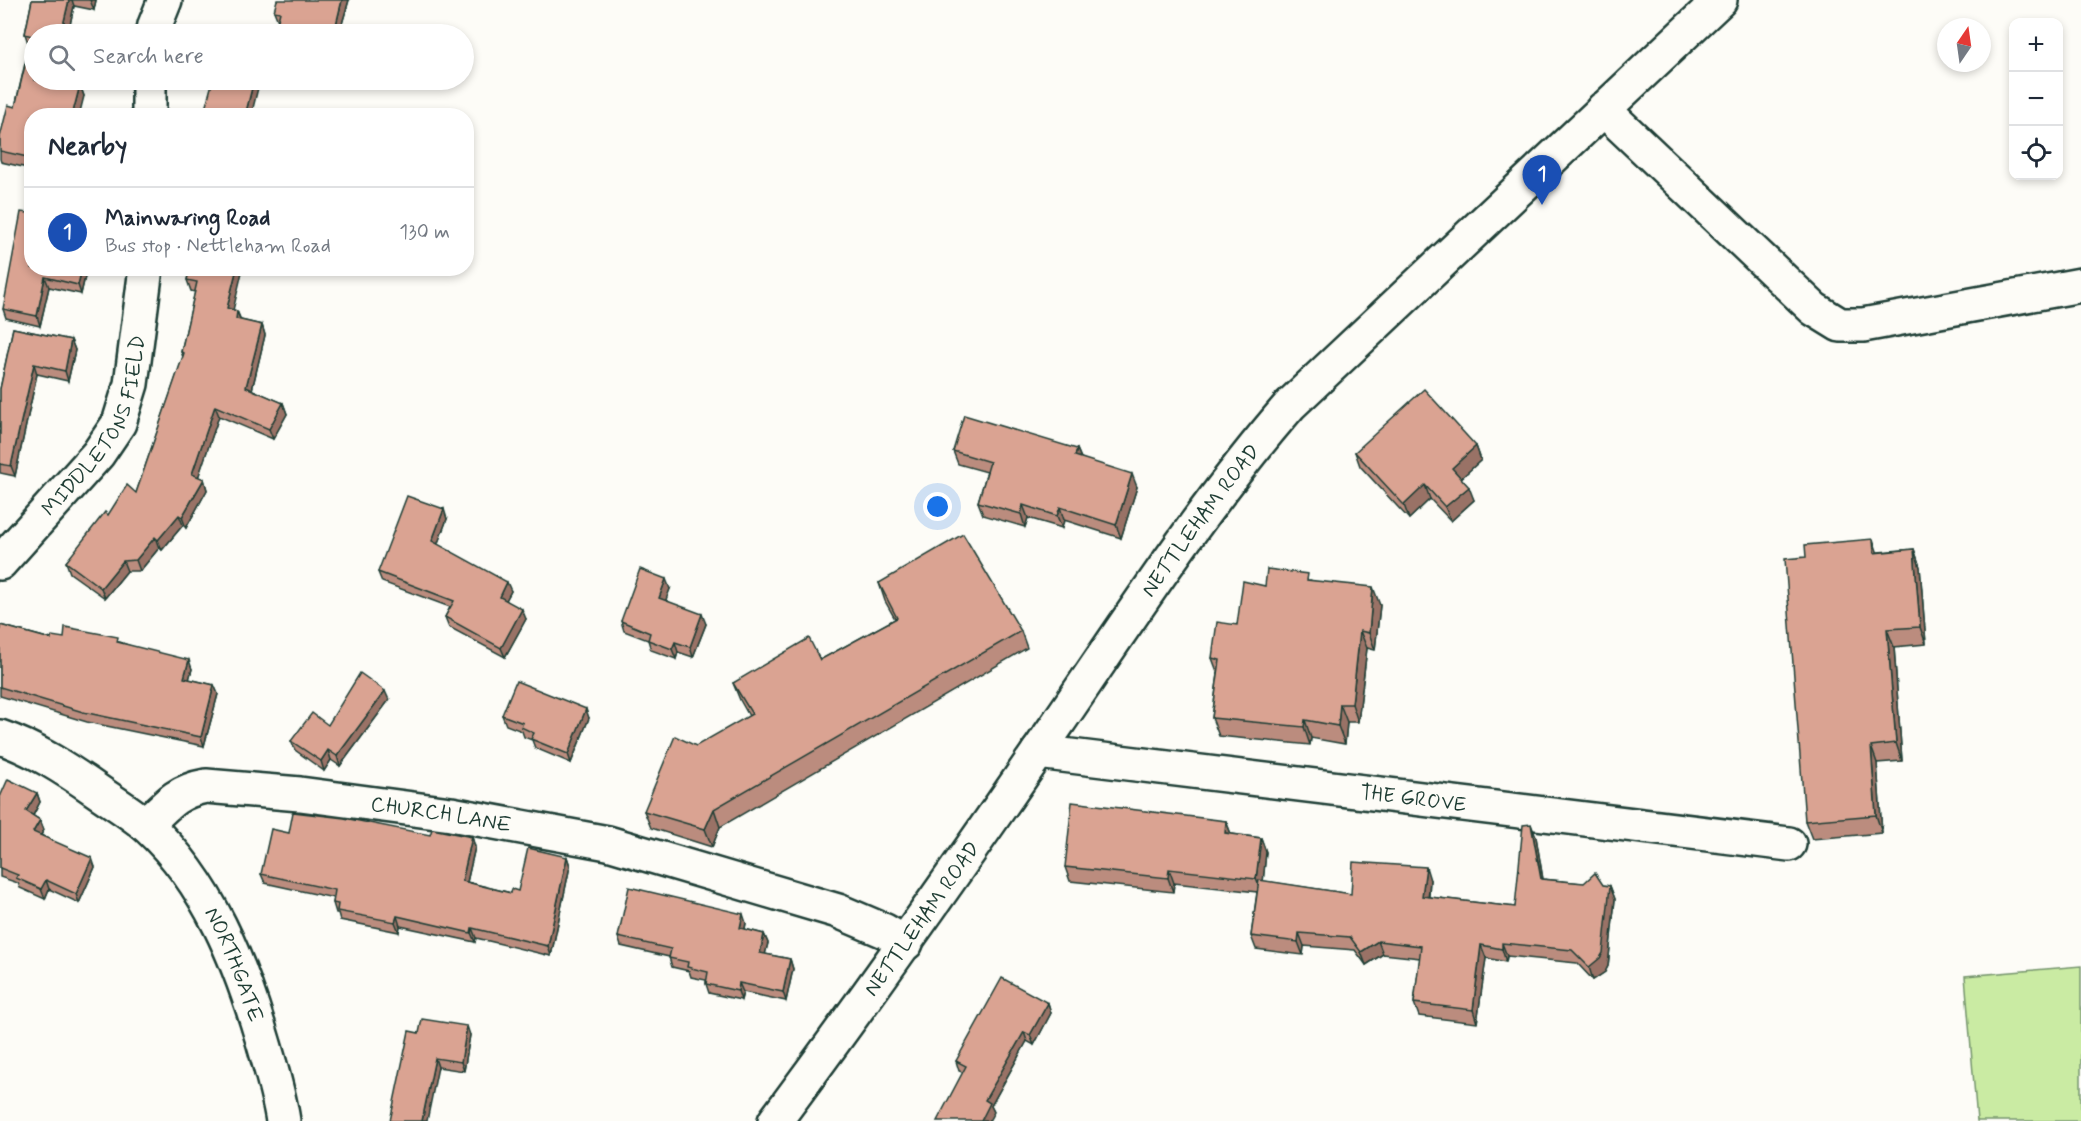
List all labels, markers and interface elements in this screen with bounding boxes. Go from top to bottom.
north arrow [1937,18,1991,72]
map controls [2009,18,2063,180]
button: + [2009,18,2063,72]
search box [24,24,474,90]
icon: search [45,41,78,74]
text: Search here [93,43,204,71]
button: − [2009,72,2063,126]
button: locate [2009,126,2063,180]
text: Nearby [48,130,127,164]
pin: 1 [1522,156,1562,205]
text: Mainwaring Road [105,205,270,233]
text: 1 [63,219,72,246]
text: 130 m [399,219,450,246]
text: Bus stop · Nettleham Road [105,233,331,260]
street label: MIDDLETONS FIELD [36,333,152,523]
street label: NETTLEHAM ROAD [1135,439,1267,603]
your location [923,492,952,521]
street label: THE GROVE [1359,779,1468,819]
street label: CHURCH LANE [369,790,514,840]
street label: NETTLEHAM ROAD [858,836,987,1002]
street label: NORTHGATE [197,902,269,1026]

